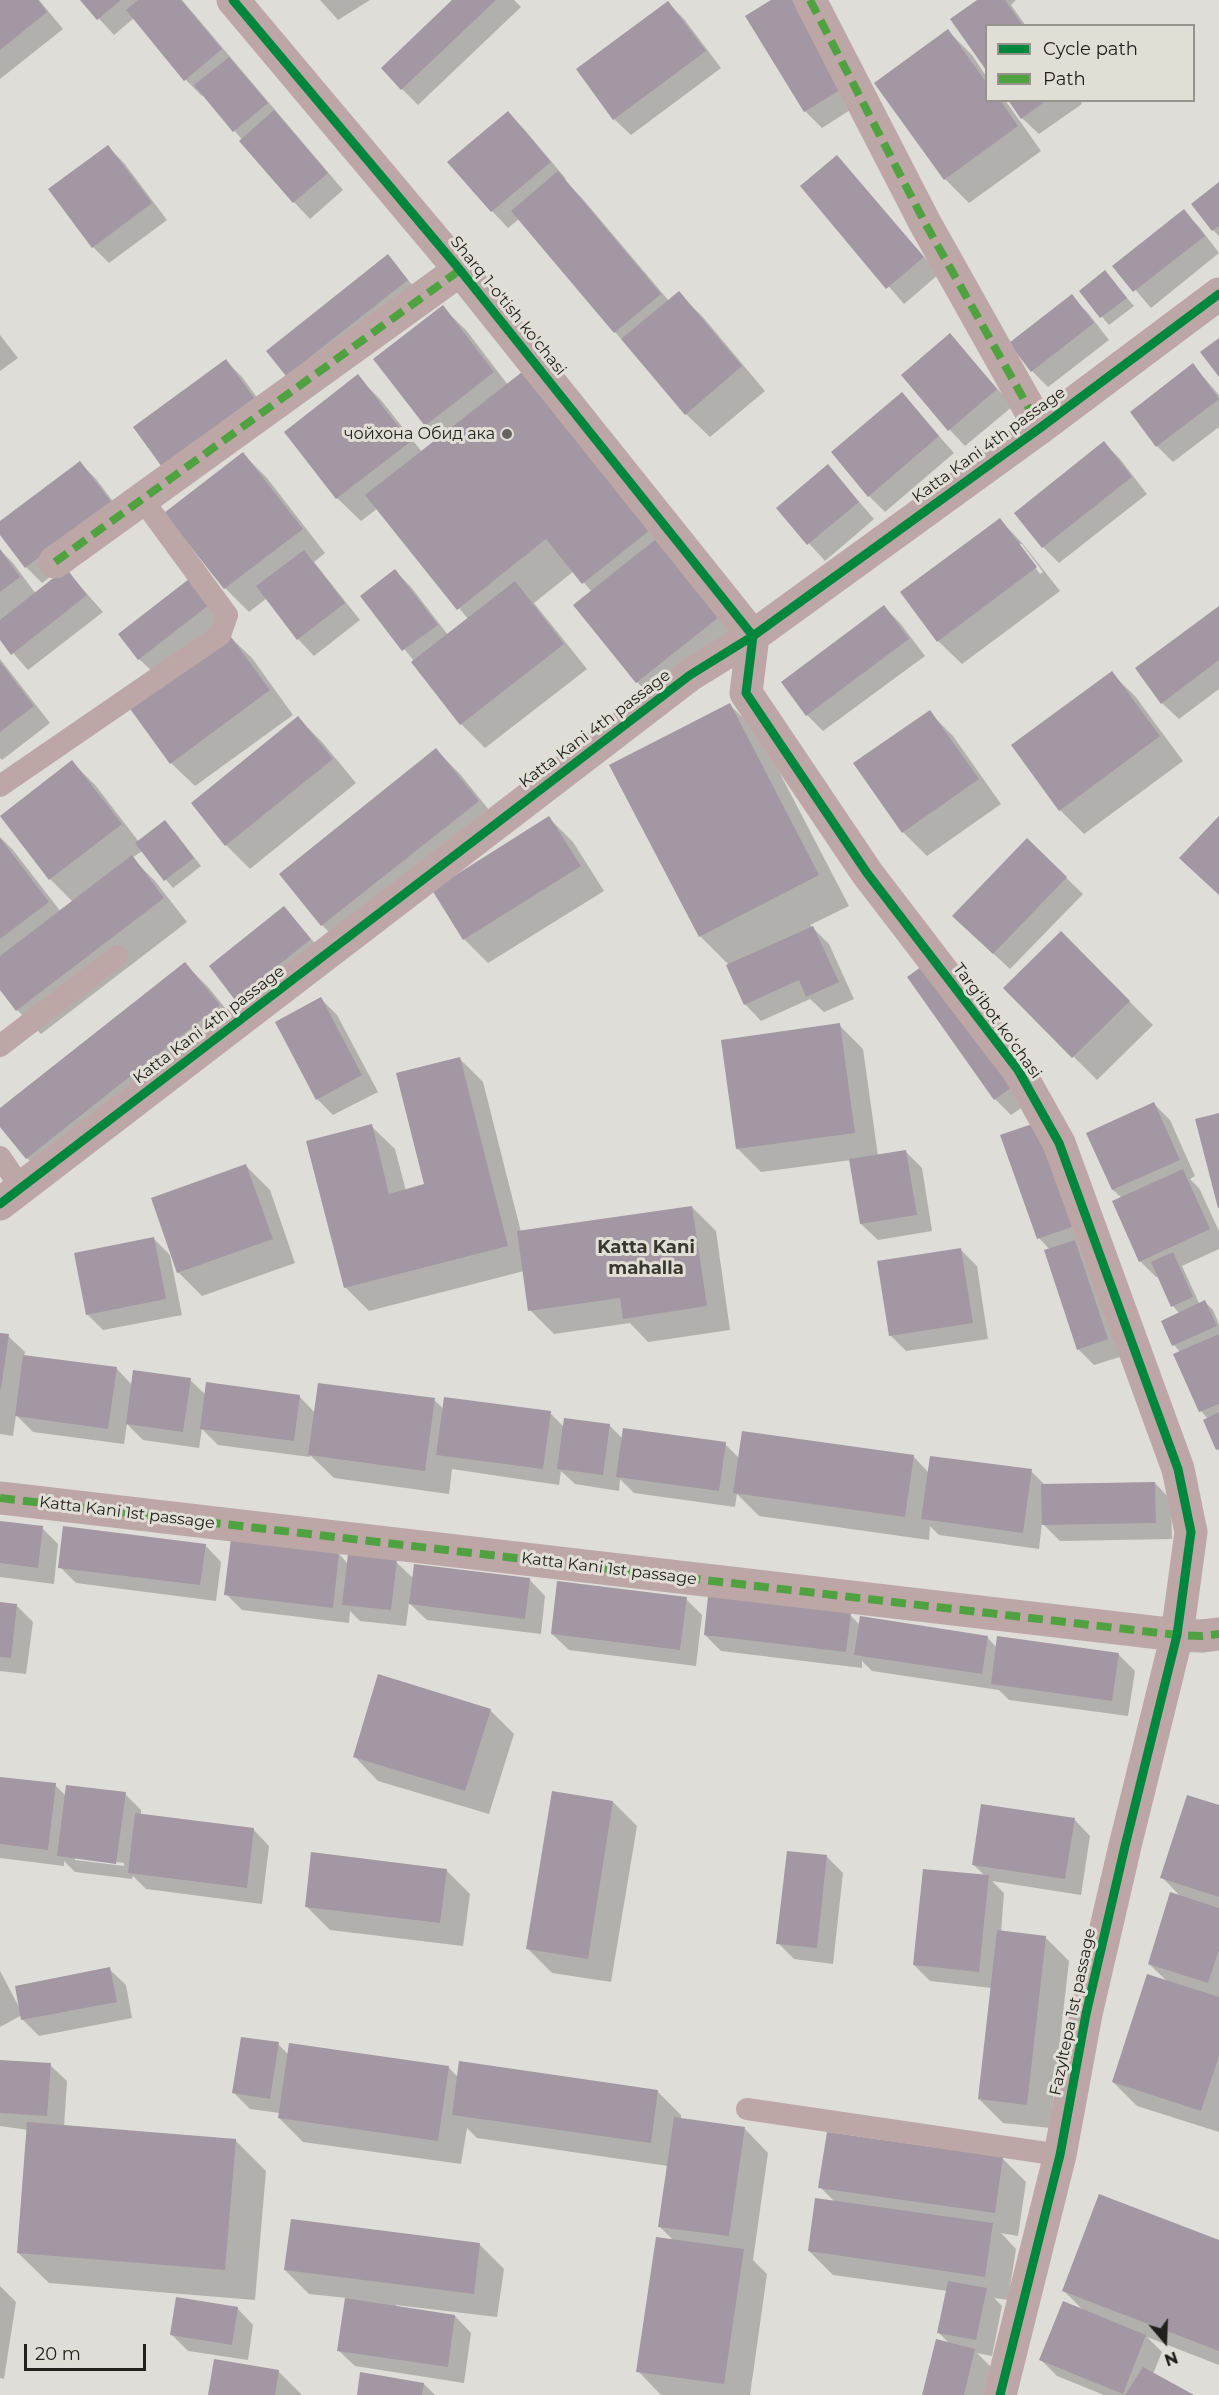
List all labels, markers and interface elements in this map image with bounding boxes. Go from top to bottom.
legend [985,24,1195,102]
text: Cycle path [1043,38,1138,60]
text: Path [1043,68,1086,90]
street label: Sharq 1-o'tish ko'chasi [446,233,570,379]
street label: Katta Kani 4th passage [909,383,1069,507]
place label: чойхона Обид ака [344,424,495,444]
marker: чойхона Обид ака [500,427,514,441]
street label: Katta Kani 4th passage [516,666,674,792]
street label: Targ‘ibot ko‘chasi [949,959,1045,1083]
street label: Katta Kani 4th passage [130,962,288,1088]
district label: Katta Kani mahalla [597,1237,695,1280]
street label: Katta Kani 1st passage [38,1493,216,1533]
street label: Katta Kani 1st passage [520,1549,698,1589]
street label: Fazyltepa 1st passage [1046,1927,1100,2097]
north arrow [1135,2311,1195,2371]
scale bar [27,2332,148,2370]
text: 20 m [35,2343,81,2365]
text: N [1162,2347,1180,2370]

